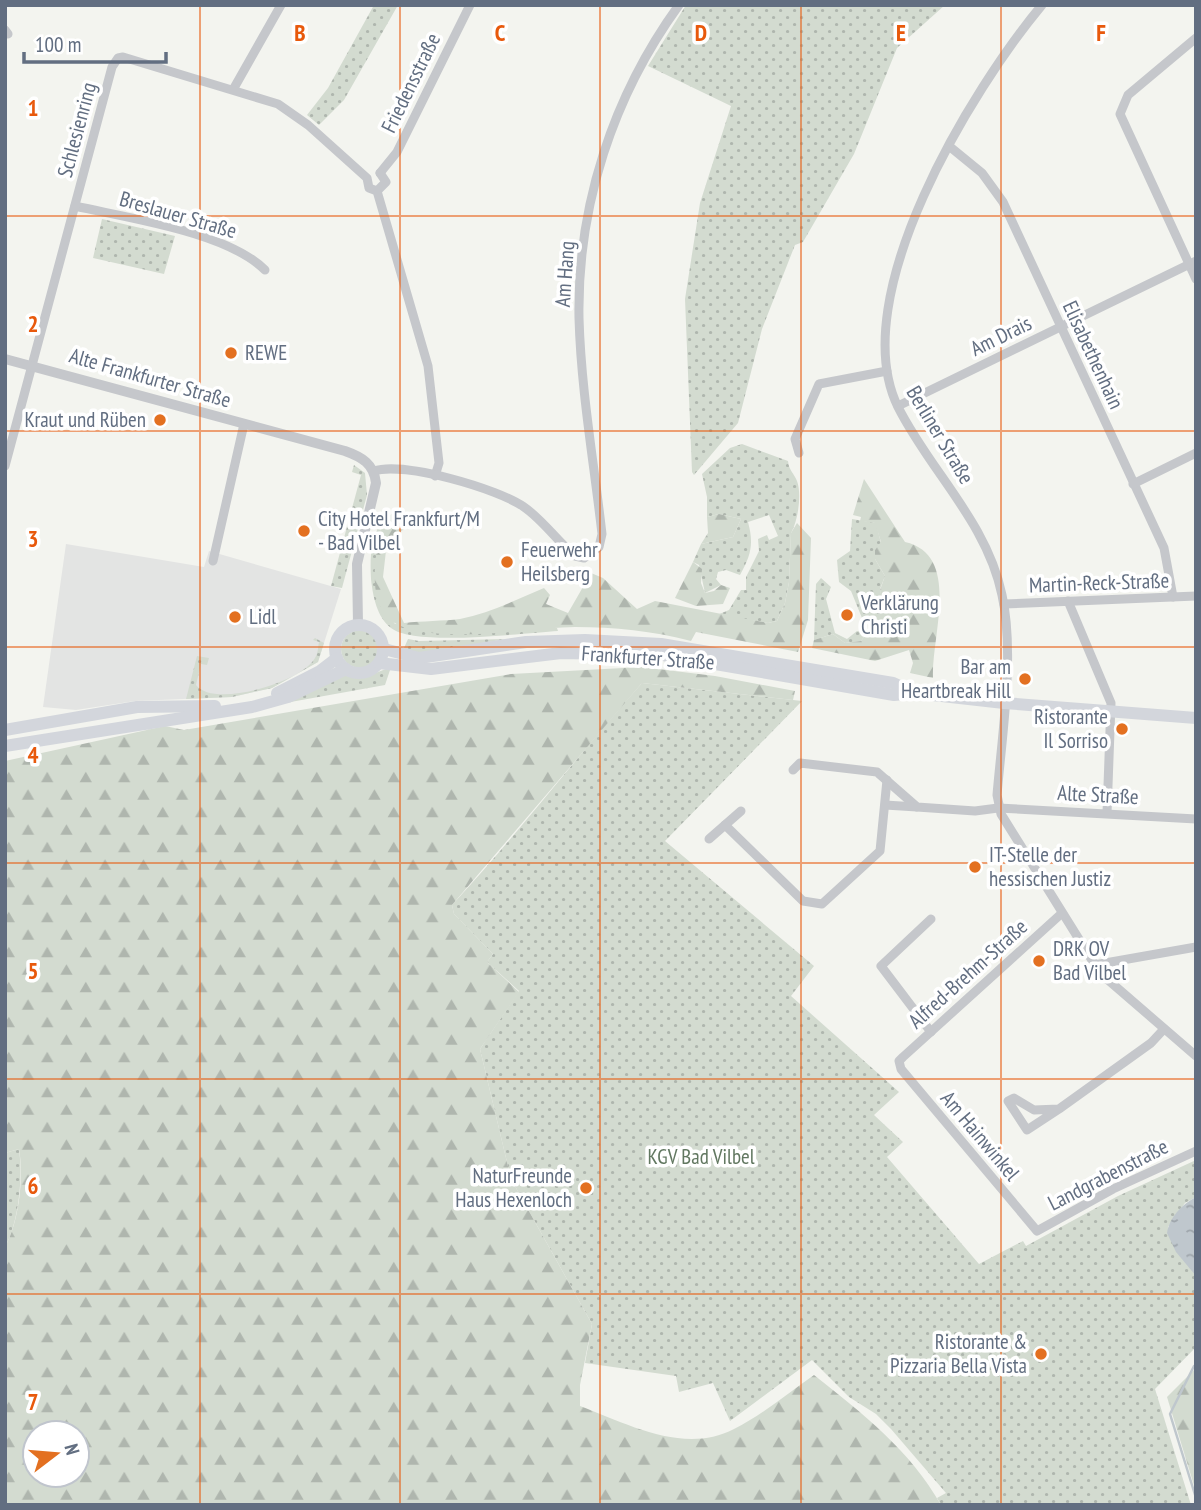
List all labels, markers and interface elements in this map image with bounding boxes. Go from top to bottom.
text: B [294,18,306,47]
text: C [495,18,506,47]
text: D [695,18,707,47]
text: E [896,18,906,47]
text: F [1096,18,1106,47]
scale bar [24,21,166,65]
street label: Friedensstraße [375,28,446,137]
text: 100 m [35,31,81,58]
street label: Schlesienring [51,79,102,180]
text: 1 [28,93,39,122]
street label: Breslauer Straße [116,185,240,244]
street label: Am Hang [549,240,580,308]
street label: Elisabethenhain [1057,296,1130,413]
text: 2 [28,309,39,338]
street label: Am Drais [966,309,1036,362]
place label: REWE [245,339,287,366]
street label: Alte Frankfurter Straße [66,342,234,413]
marker: REWE [223,345,239,361]
street label: Berliner Straße [901,381,980,489]
place label: Kraut und Rüben [25,406,146,433]
marker: Kraut und Rüben [152,412,168,428]
place label: City Hotel Frankfurt/M - Bad Vilbel [318,505,480,556]
marker: City Hotel Frankfurt/M - Bad Vilbel [296,523,312,539]
text: 3 [28,524,39,553]
place label: Feuerwehr Heilsberg [521,536,598,587]
marker: Feuerwehr Heilsberg [499,554,515,570]
street label: Martin-Reck-Straße [1028,567,1170,598]
place label: Verklärung Christi [860,589,939,640]
place label: Lidl [249,603,276,630]
marker: Verklärung Christi [839,607,855,623]
marker: Lidl [227,609,243,625]
street label: Frankfurter Straße [581,639,715,676]
place label: Bar am Heartbreak Hill [901,653,1011,704]
marker: Bar am Heartbreak Hill [1017,671,1033,687]
place label: Ristorante Il Sorriso [1034,703,1108,754]
marker: Ristorante Il Sorriso [1114,721,1130,737]
text: 4 [28,740,39,769]
street label: Alte Straße [1057,779,1139,810]
place label: IT-Stelle der hessischen Justiz [989,841,1111,892]
marker: IT-Stelle der hessischen Justiz [967,859,983,875]
street label: Alfred-Brehm-Straße [903,913,1033,1034]
place label: DRK OV Bad Vilbel [1053,935,1126,986]
marker: DRK OV Bad Vilbel [1031,953,1047,969]
text: 5 [28,956,39,985]
street label: Am Hainwinkel [935,1085,1026,1186]
street label: Landgrabenstraße [1043,1133,1172,1216]
park label: KGV Bad Vilbel [647,1143,755,1170]
place label: NaturFreunde Haus Hexenloch [455,1162,572,1213]
text: 6 [28,1171,39,1200]
marker: NaturFreunde Haus Hexenloch [578,1180,594,1196]
place label: Ristorante & Pizzaria Bella Vista [890,1328,1027,1379]
marker: Ristorante & Pizzaria Bella Vista [1033,1346,1049,1362]
text: 7 [28,1387,39,1416]
north arrow [21,1419,91,1489]
text: N [59,1441,85,1458]

